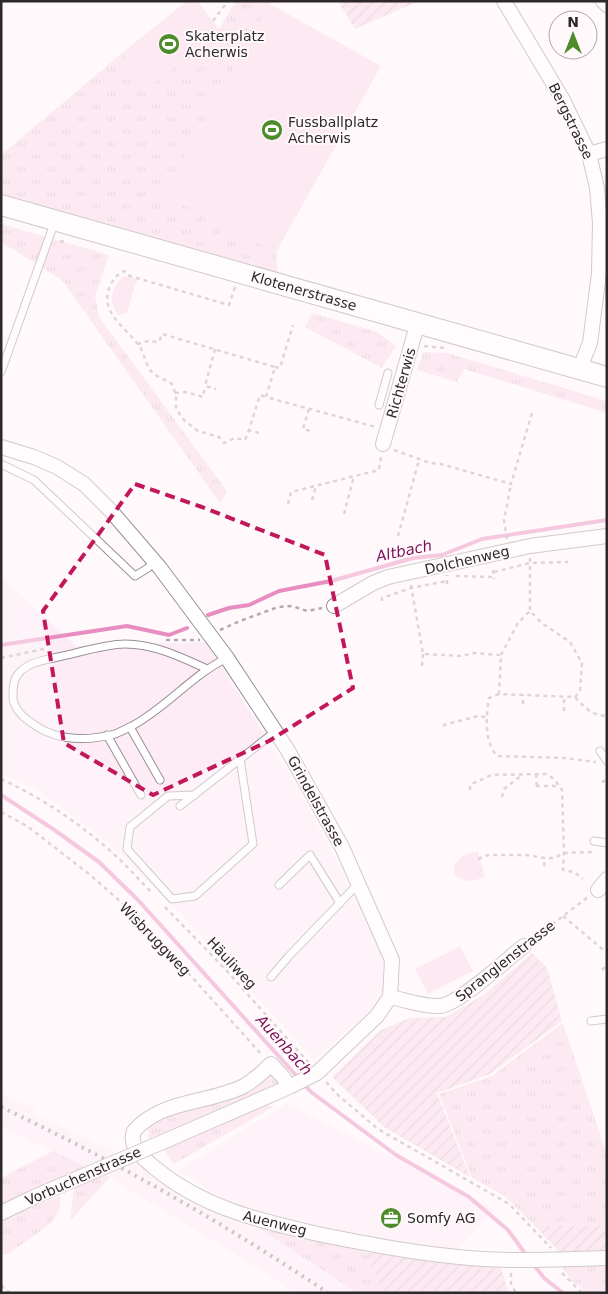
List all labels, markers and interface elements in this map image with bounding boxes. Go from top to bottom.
north arrow [548,10,598,60]
text: N [567,14,579,30]
place label: Skaterplatz Acherwis [185,28,264,60]
sports icon: Skaterplatz Acherwis [157,32,181,56]
street label: Bergstrasse [546,80,596,162]
place label: Fussballplatz Acherwis [288,114,378,146]
sports icon: Fussballplatz Acherwis [260,118,284,142]
street label: Klotenerstrasse [249,268,359,314]
street label: Richterwis [383,346,419,420]
water label: Altbach [373,536,434,566]
street label: Dolchenweg [423,543,511,577]
street label: Grindelstrasse [285,753,347,849]
street label: Wisbruggweg [116,899,194,979]
street label: Spranglenstrasse [452,917,558,1005]
street label: Häuliweg [204,934,260,992]
water label: Auenbach [252,1010,316,1079]
street label: Vorbuchenstrasse [23,1143,143,1209]
office icon: Somfy AG [379,1206,403,1230]
street label: Auenweg [242,1207,308,1239]
place label: Somfy AG [407,1210,476,1226]

